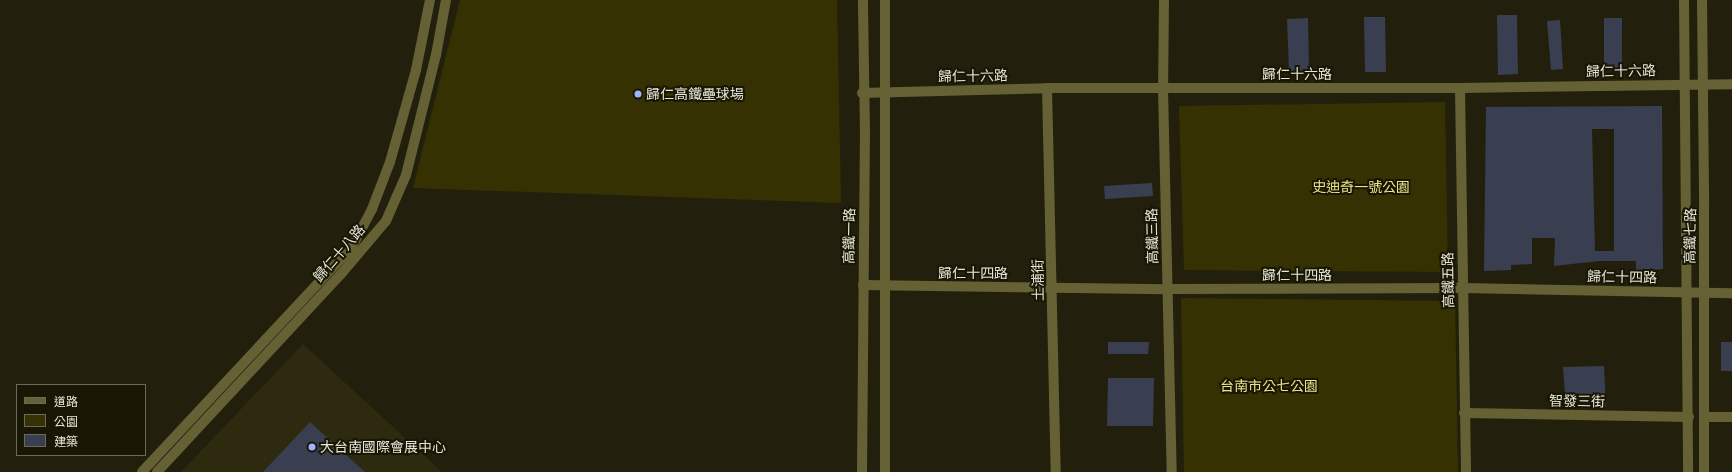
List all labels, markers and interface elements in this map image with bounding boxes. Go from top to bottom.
street label: 歸仁十六路 [1586,62,1656,80]
street label: 歸仁十六路 [1262,66,1332,82]
street label: 歸仁十六路 [938,67,1008,85]
place label: 歸仁高鐵壘球場 [646,86,744,102]
marker: 歸仁高鐵壘球場 [633,89,643,99]
park label: 史迪奇一號公園 [1312,179,1410,195]
street label: 高鐵一路 [840,208,858,264]
street label: 高鐵三路 [1143,208,1161,264]
street label: 高鐵七路 [1681,208,1699,264]
street label: 歸仁十八路 [310,221,368,285]
street label: 高鐵五路 [1439,252,1457,308]
street label: 土浦街 [1029,259,1047,301]
street label: 歸仁十四路 [938,265,1008,281]
street label: 歸仁十四路 [1262,267,1332,283]
street label: 歸仁十四路 [1587,268,1657,286]
park label: 台南市公七公園 [1220,378,1318,394]
legend [16,384,146,456]
street label: 智發三街 [1549,392,1605,410]
text: 道路 [54,394,78,409]
text: 公園 [54,414,78,429]
text: 建築 [54,434,78,449]
place label: 大台南國際會展中心 [320,439,446,455]
marker: 大台南國際會展中心 [307,442,317,452]

